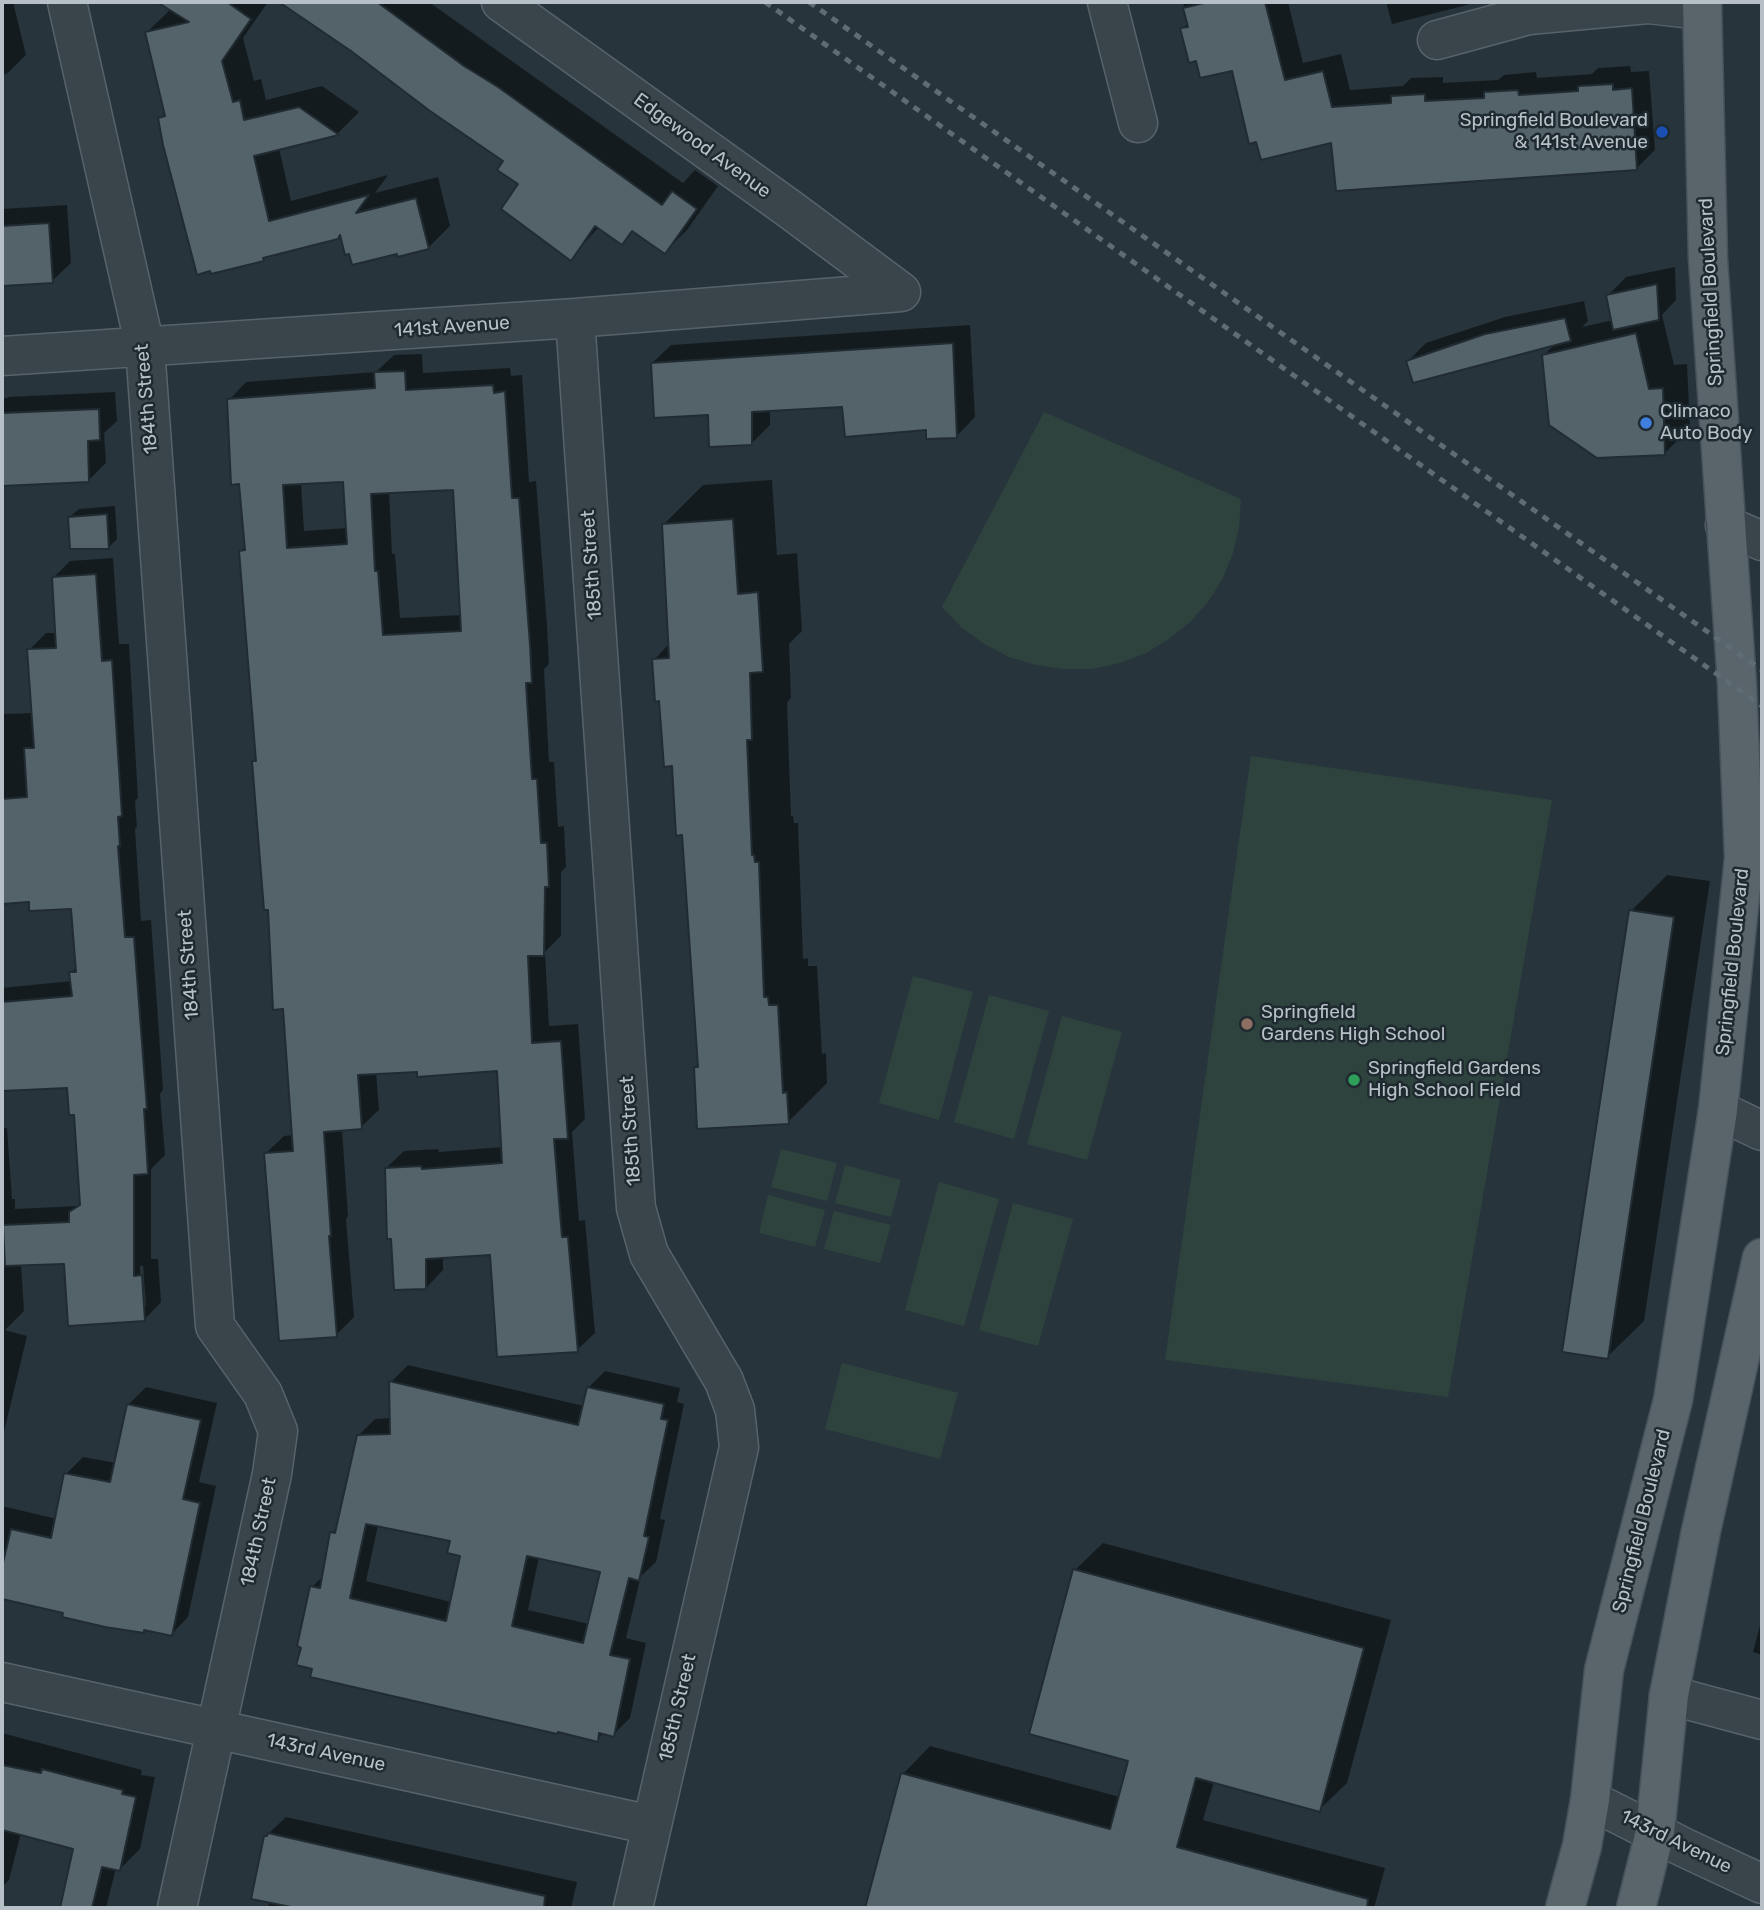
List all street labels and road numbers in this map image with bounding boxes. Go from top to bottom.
street label: Edgewood Avenue [629,89,775,203]
street label: Springfield Boulevard [1695,197,1727,387]
street label: 141st Avenue [393,312,511,342]
street label: 184th Street [131,343,163,455]
street label: 185th Street [577,509,607,621]
street label: Springfield Boulevard [1712,867,1754,1057]
street label: 184th Street [174,909,204,1021]
street label: 185th Street [616,1075,646,1187]
street label: Springfield Boulevard [1608,1427,1676,1615]
street label: 184th Street [236,1476,282,1588]
street label: 185th Street [655,1652,701,1764]
street label: 143rd Avenue [265,1729,387,1777]
street label: 143rd Avenue [1617,1805,1735,1879]

